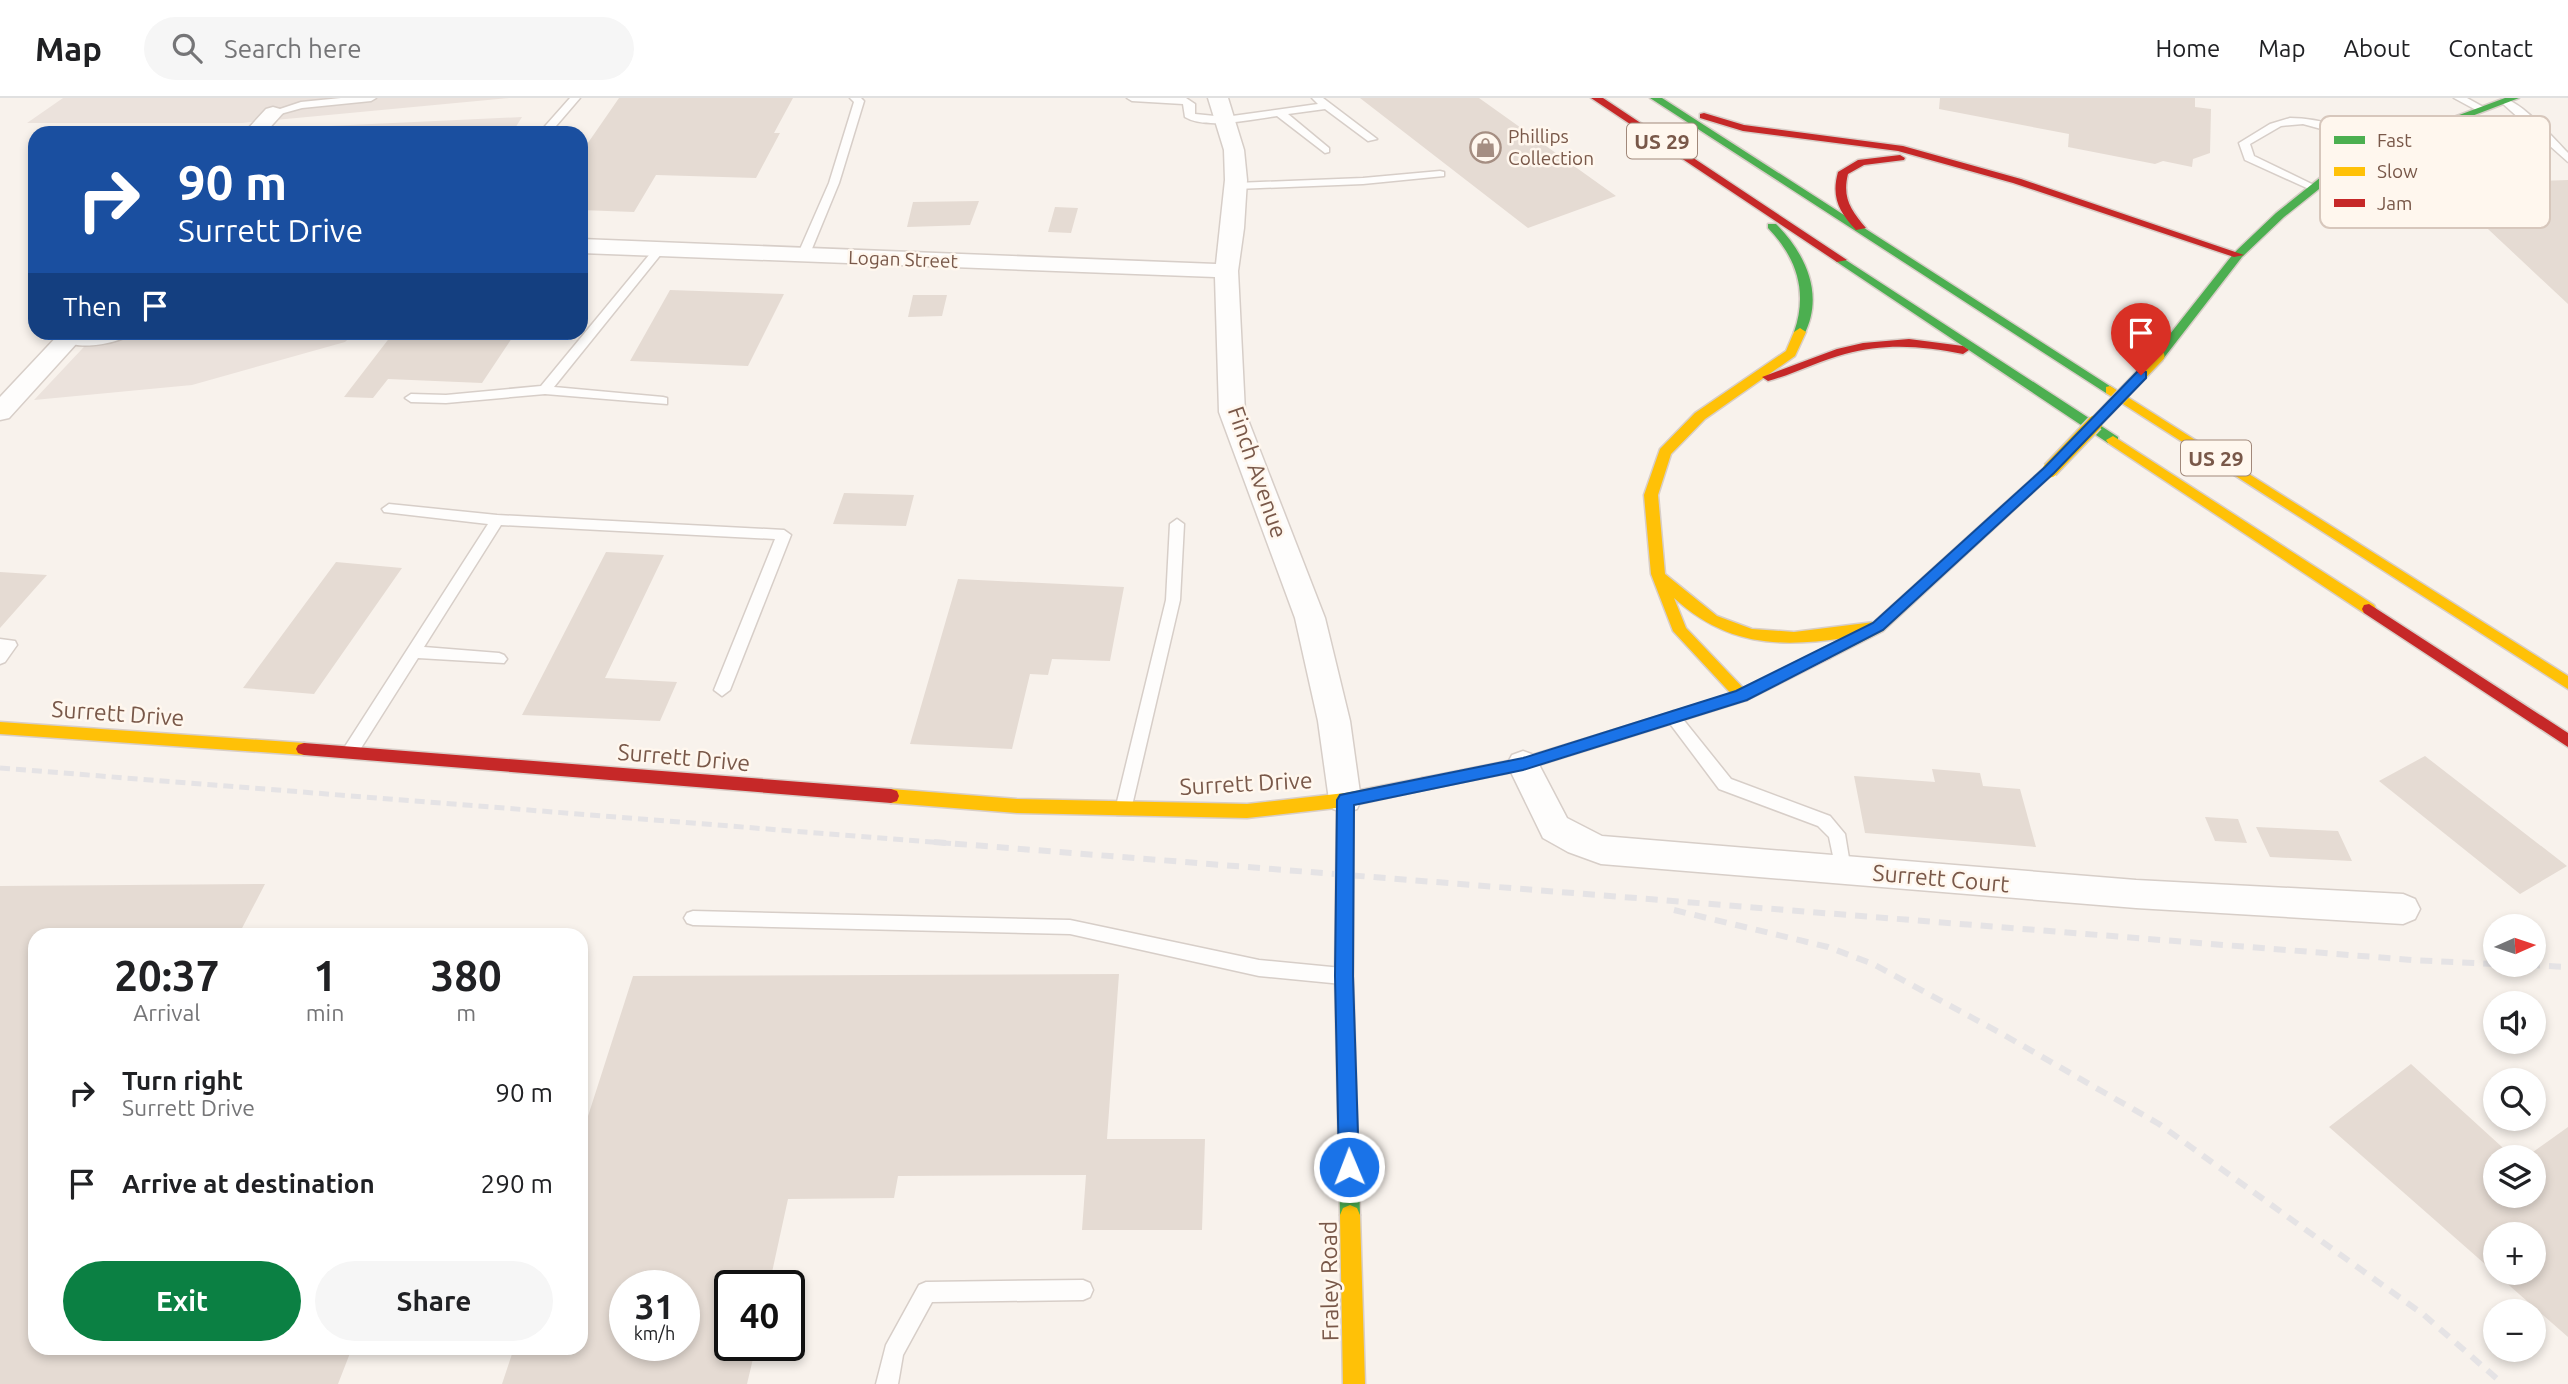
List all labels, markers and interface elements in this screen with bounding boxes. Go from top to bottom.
search box [144,17,634,80]
icon: search [168,29,206,67]
text: Map [35,30,102,67]
text: Search here [224,34,362,63]
text: Home [2155,35,2220,62]
text: Map [2258,35,2305,62]
text: About [2343,35,2410,62]
text: Contact [2448,35,2533,62]
legend [2320,116,2550,228]
road number: US 29 [1627,124,1697,158]
place label: Phillips Collection [1508,125,1594,169]
text: Fast [2377,129,2412,151]
shop icon: Phillips Collection [1468,130,1502,164]
icon: right [63,154,154,245]
text: 90 m [178,154,287,209]
text: Slow [2377,160,2418,182]
text: Jam [2377,192,2413,214]
text: Surrett Drive [178,212,363,248]
street label: Logan Street [848,246,959,272]
icon: arrive [136,287,174,325]
text: Then [63,292,122,321]
pin [2111,303,2171,375]
icon: arrive [2122,314,2160,352]
street label: Finch Avenue [1224,403,1292,541]
road number: US 29 [2181,440,2251,476]
street label: Surrett Drive [51,696,185,730]
street label: Surrett Drive [617,739,751,775]
street label: Surrett Drive [1179,767,1313,799]
street label: Surrett Court [1872,860,2010,896]
north arrow [2483,914,2546,976]
map controls [2483,914,2546,1362]
text: 20:37 [114,952,219,999]
text: 1 [313,952,337,999]
text: 380 [431,952,502,999]
button: sound [2483,991,2546,1054]
text: Arrival [133,1000,200,1025]
text: min [306,1000,344,1025]
text: m [456,1000,476,1025]
text: Turn right [122,1066,243,1095]
button: search [2483,1068,2546,1131]
icon: right [63,1074,101,1112]
text: 90 m [495,1078,553,1107]
text: Surrett Drive [122,1095,255,1120]
position arrow [1312,1130,1386,1204]
button: layers [2483,1145,2546,1208]
icon: arrive [63,1165,101,1203]
text: Arrive at destination [122,1169,375,1198]
text: 290 m [481,1169,553,1198]
street label: Fraley Road [1315,1221,1343,1341]
button: + [2483,1222,2546,1285]
button: Exit [63,1261,301,1341]
button: Share [315,1261,553,1341]
speed limit sign: 40 [714,1270,805,1361]
text: 31 [635,1286,674,1326]
button: − [2483,1299,2546,1362]
text: km/h [634,1323,675,1343]

